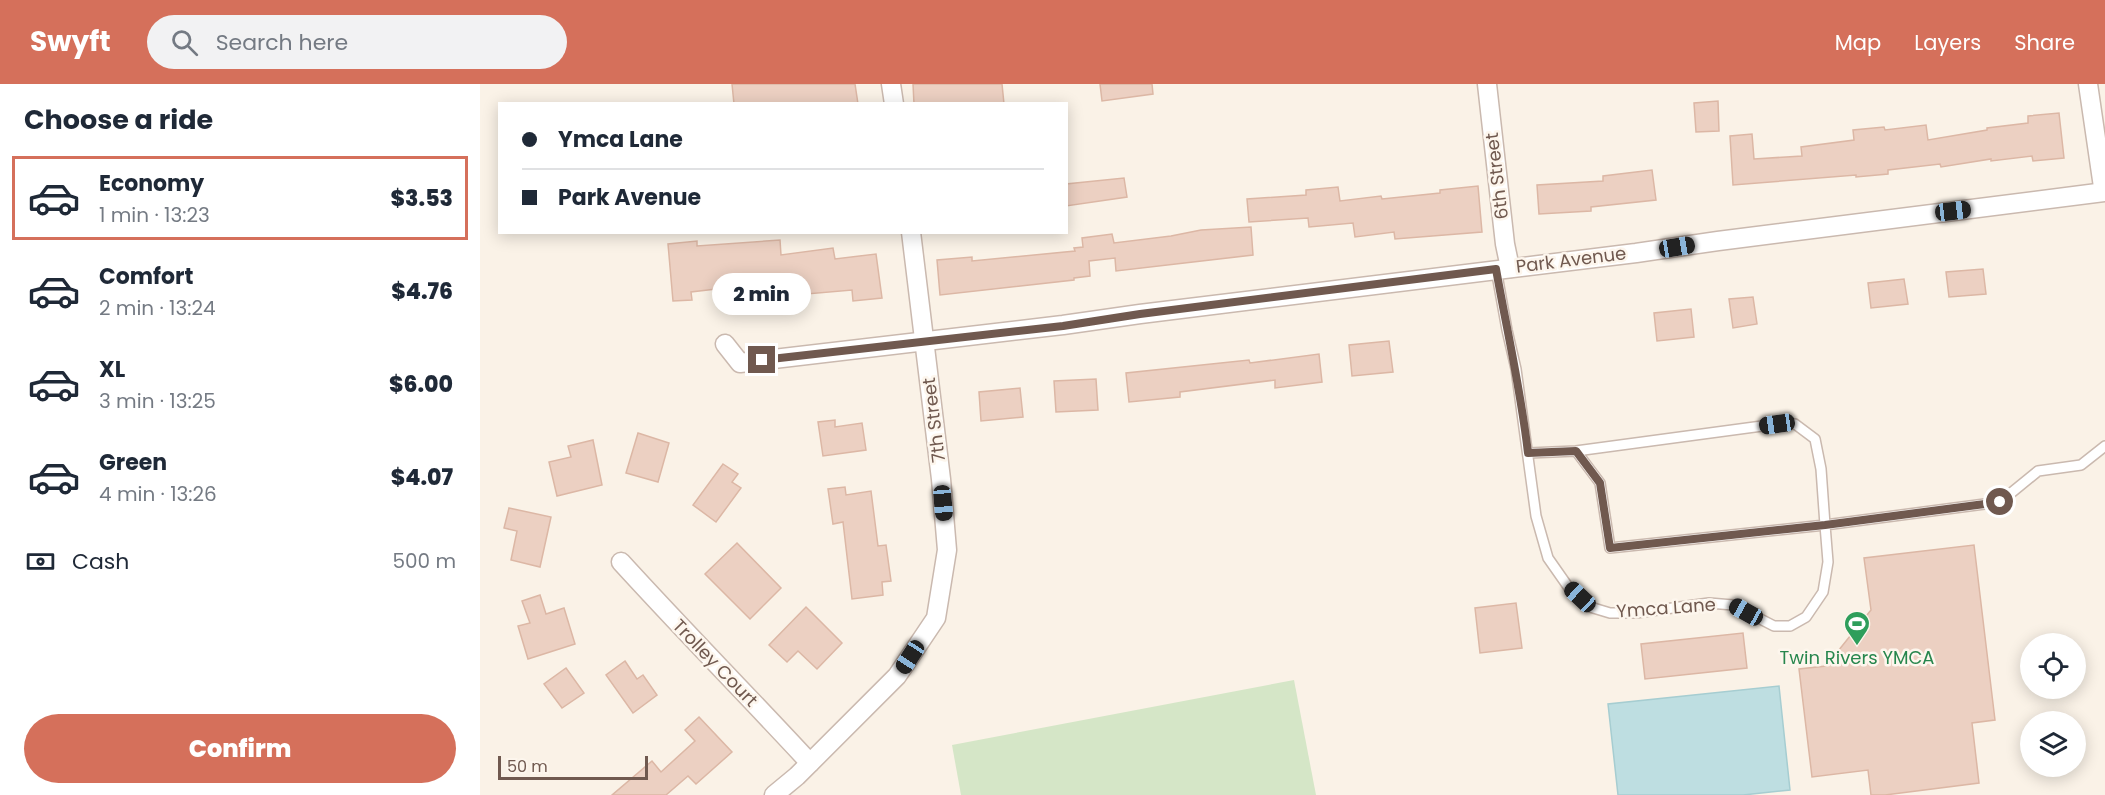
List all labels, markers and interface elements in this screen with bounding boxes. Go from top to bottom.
search box [147,15,567,69]
text: Swyft [30,22,111,61]
icon: search [168,26,201,59]
text: Search here [216,27,348,58]
text: Map [1835,28,1881,57]
text: Layers [1914,28,1981,57]
text: Share [2014,28,2075,57]
text: Choose a ride [24,101,213,138]
text: Ymca Lane [558,124,683,155]
street label: 6th Street [1479,131,1514,221]
text: Economy [99,168,204,199]
icon: car [27,171,81,225]
text: Park Avenue [558,182,701,213]
text: $3.53 [391,183,453,214]
car [1934,200,1972,222]
text: 1 min · 13:23 [99,201,210,229]
car [1658,235,1696,259]
street label: Park Avenue [1514,240,1628,279]
text: Comfort [99,261,193,292]
icon: car [27,264,81,318]
callout: 2 min [712,273,812,315]
text: $4.76 [391,276,453,307]
text: 2 min [733,280,790,308]
text: 2 min · 13:24 [99,294,216,322]
route end [748,346,775,373]
text: XL [99,354,125,385]
icon: car [27,357,81,411]
text: $6.00 [389,369,453,400]
street label: 7th Street [916,376,951,464]
text: 3 min · 13:25 [99,387,216,415]
car [1758,413,1796,435]
text: Green [99,447,167,478]
icon: car [27,450,81,504]
text: $4.07 [391,462,453,493]
text: 4 min · 13:26 [99,480,217,508]
car [932,484,954,522]
route start [1986,488,2013,515]
icon: cash [24,545,57,578]
text: Cash [72,546,129,577]
text: 500 m [392,547,456,575]
car [1561,578,1599,616]
street label: Ymca Lane [1615,592,1717,623]
car [1726,595,1766,629]
sports icon: Twin Rivers YMCA [1842,609,1872,647]
street label: Trolley Court [667,613,764,712]
map controls [2020,633,2086,777]
button: locate [2020,633,2086,699]
car [893,637,927,677]
place label: Twin Rivers YMCA [1780,645,1934,670]
button: layers [2020,711,2086,777]
button: Confirm [24,714,456,783]
scale bar [498,753,648,780]
text: 50 m [507,755,548,778]

